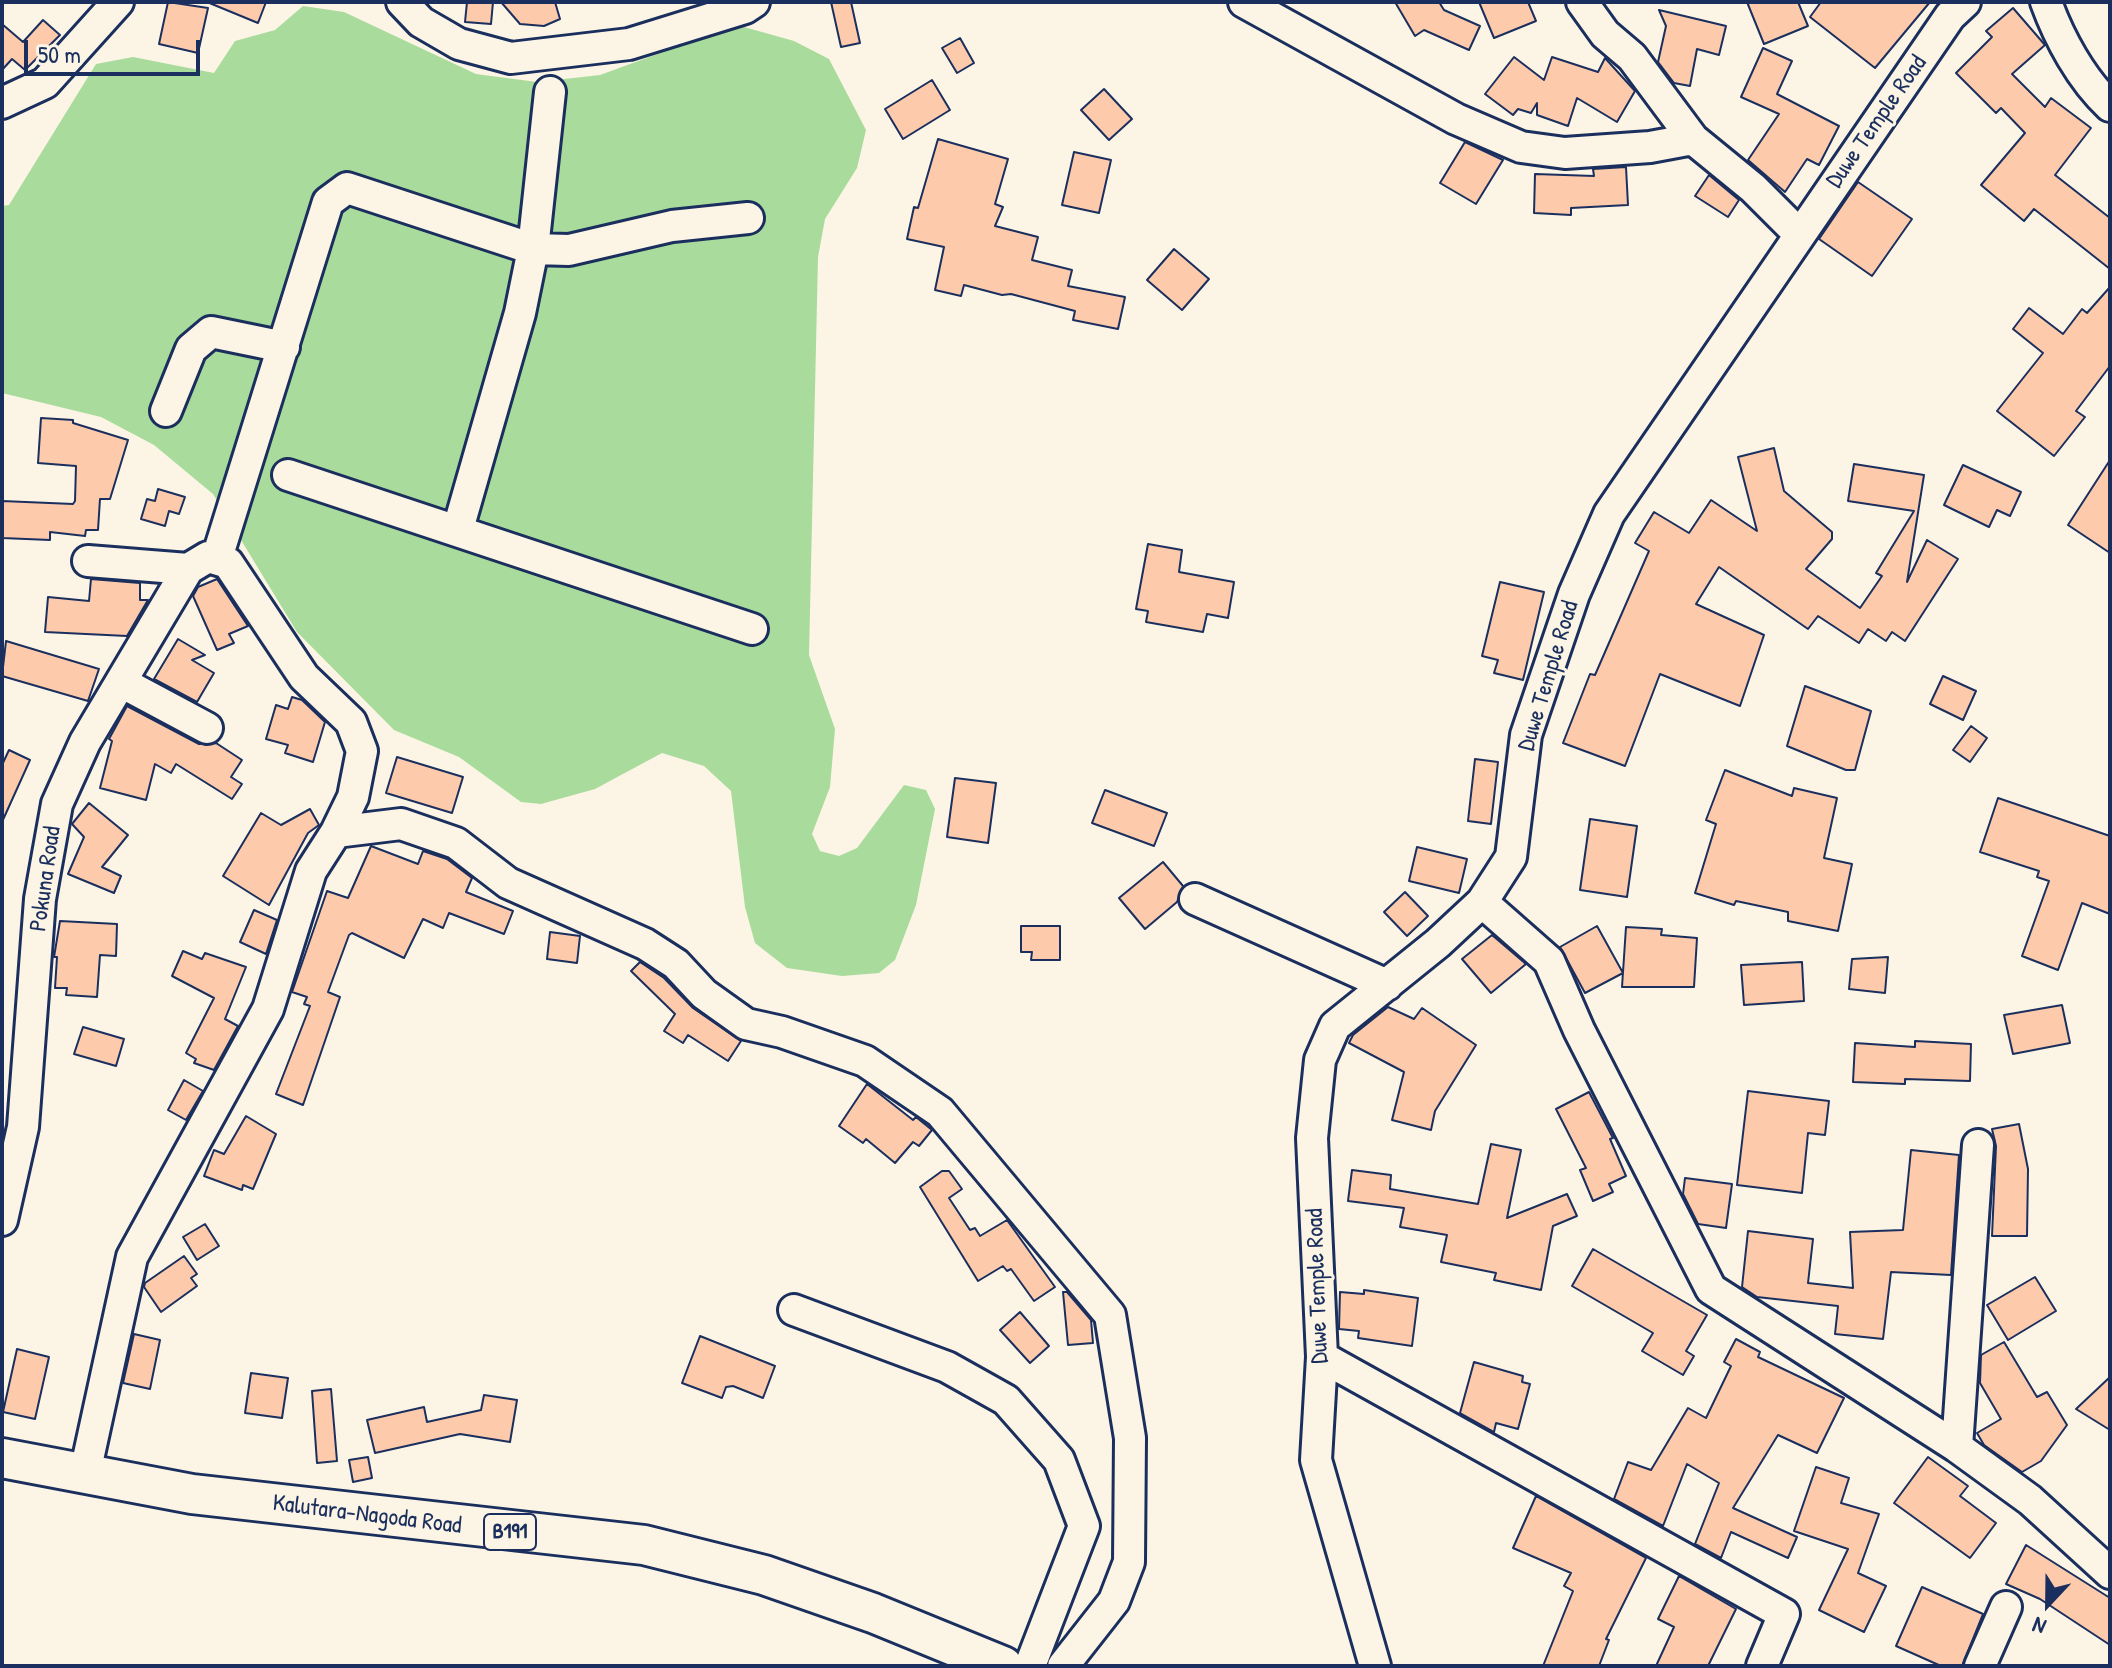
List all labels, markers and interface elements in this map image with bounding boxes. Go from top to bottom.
scale bar [28,24,204,74]
text: 50 m [38,38,81,70]
street label: Duwe Temple Road [1821,50,1933,194]
street label: Duwe Temple Road [1513,598,1585,754]
street label: Pokuna Road [24,825,68,933]
street label: Duwe Temple Road [1301,1208,1335,1364]
street label: Kalutara-Nagoda Road [271,1489,463,1541]
road number: B191 [484,1514,536,1550]
north arrow [2008,1564,2088,1644]
text: N [2028,1610,2050,1642]

